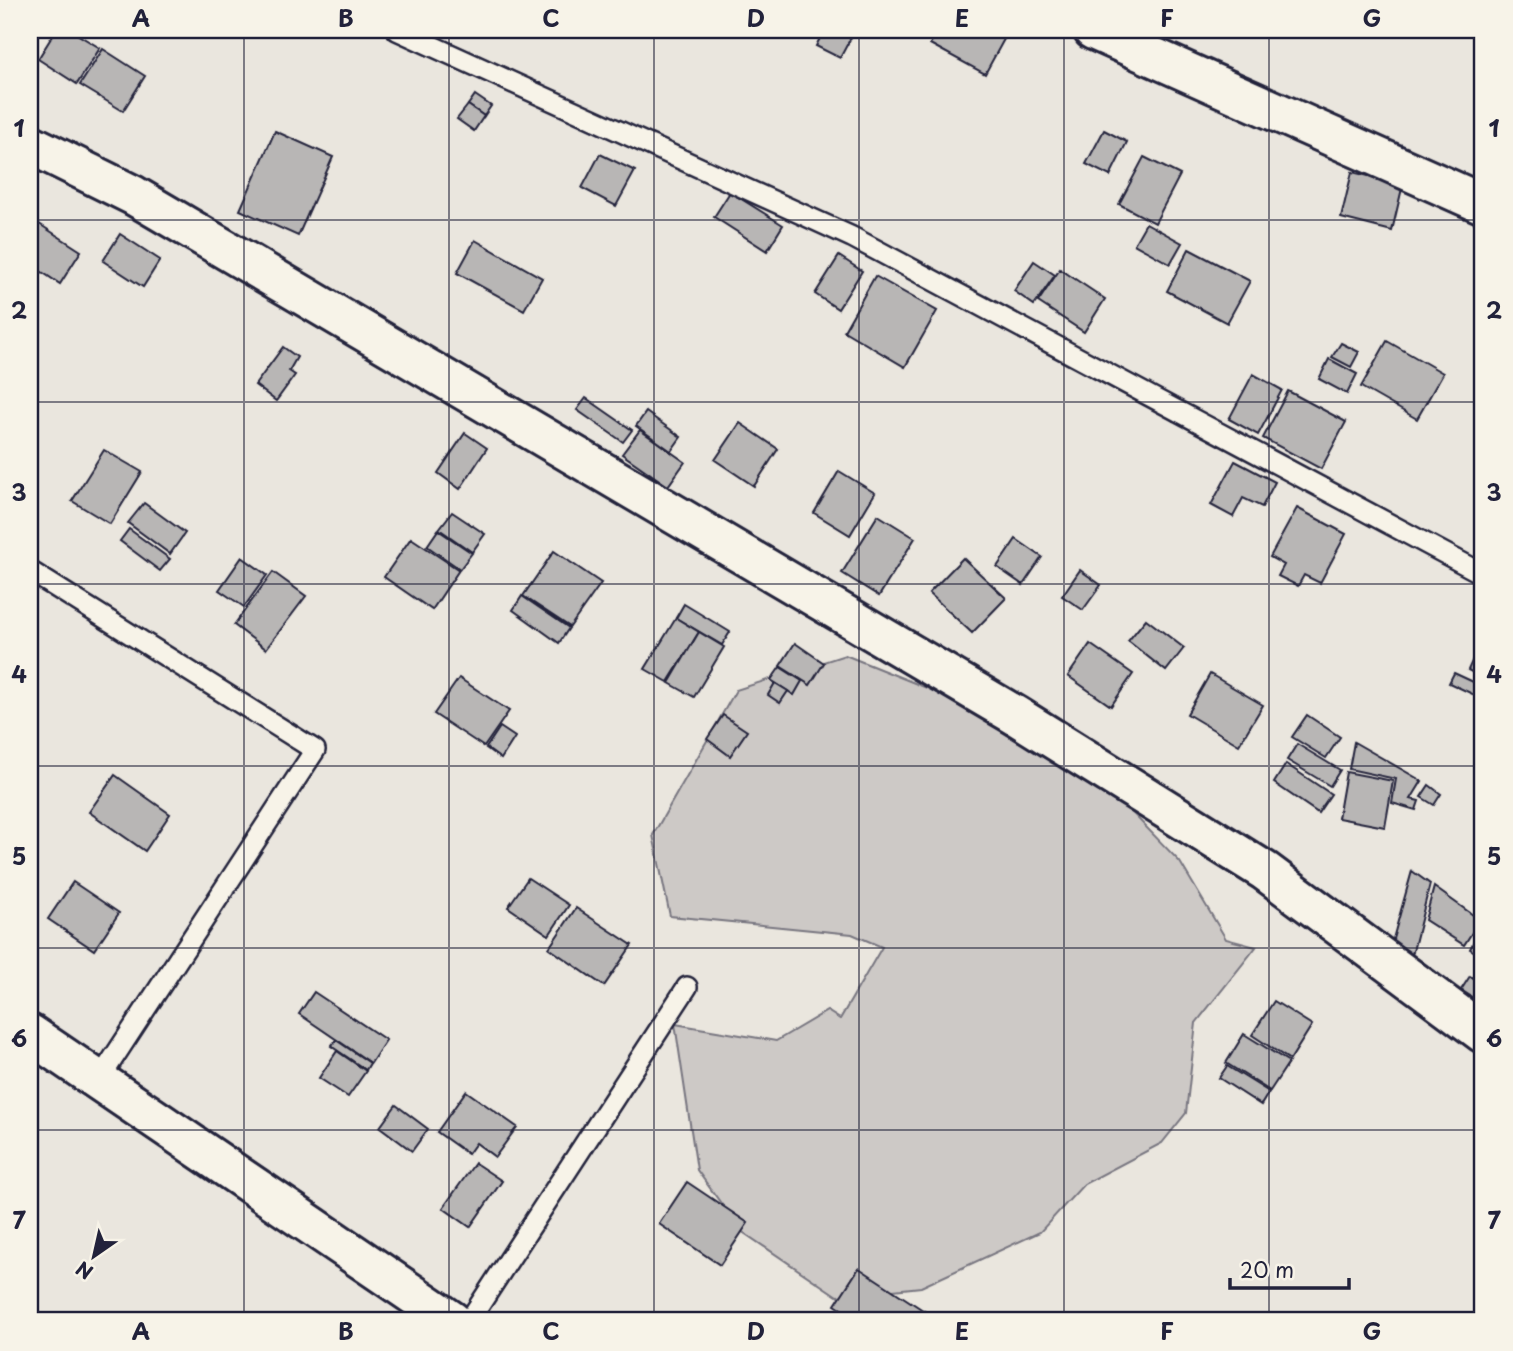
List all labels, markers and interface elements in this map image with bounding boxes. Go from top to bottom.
text: A [132,0,150,35]
text: B [338,0,354,35]
text: C [542,0,560,35]
text: D [747,0,765,35]
text: E [955,0,969,35]
text: F [1160,0,1174,35]
text: G [1363,0,1381,35]
text: 1 [14,110,25,145]
text: 1 [1489,110,1500,145]
text: 2 [11,292,27,327]
text: 2 [1486,292,1502,327]
text: 3 [11,474,27,509]
text: 3 [1486,474,1502,509]
text: 4 [11,656,27,691]
text: 4 [1486,656,1502,691]
text: 5 [12,838,26,873]
text: 5 [1487,838,1501,873]
text: 6 [11,1020,27,1055]
text: 6 [1486,1020,1502,1055]
text: 7 [12,1202,26,1237]
text: 7 [1487,1202,1501,1237]
north arrow [60,1222,130,1292]
scale bar [1230,1246,1348,1290]
text: 20 m [1240,1253,1294,1285]
text: N [70,1255,98,1287]
text: A [132,1313,150,1348]
text: B [338,1313,354,1348]
text: C [542,1313,560,1348]
text: D [747,1313,765,1348]
text: E [955,1313,969,1348]
text: F [1160,1313,1174,1348]
text: G [1363,1313,1381,1348]

